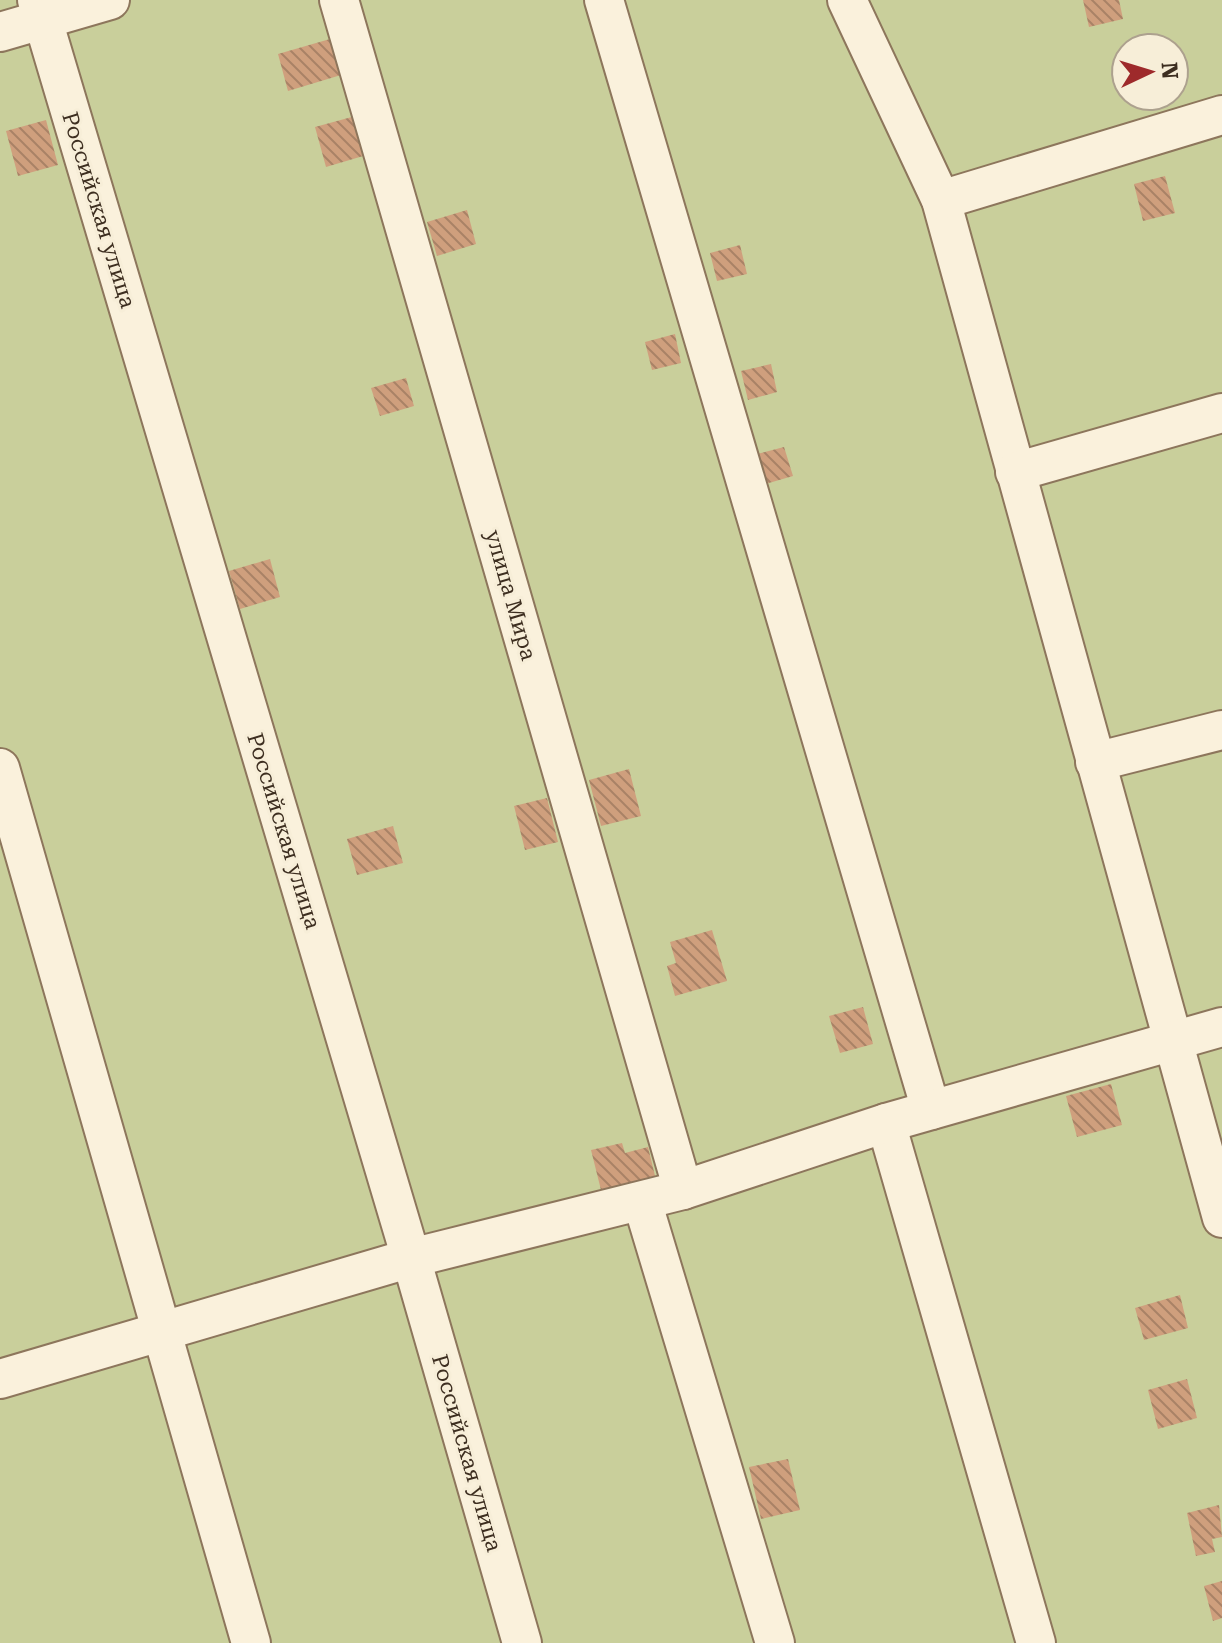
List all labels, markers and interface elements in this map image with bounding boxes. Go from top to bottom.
north arrow [1110,32,1190,112]
text: N [1156,61,1183,80]
street label: Российская улица [57,109,141,311]
street label: улица Мира [480,527,542,663]
street label: Российская улица [242,730,326,932]
street label: Российская улица [427,1352,507,1555]

